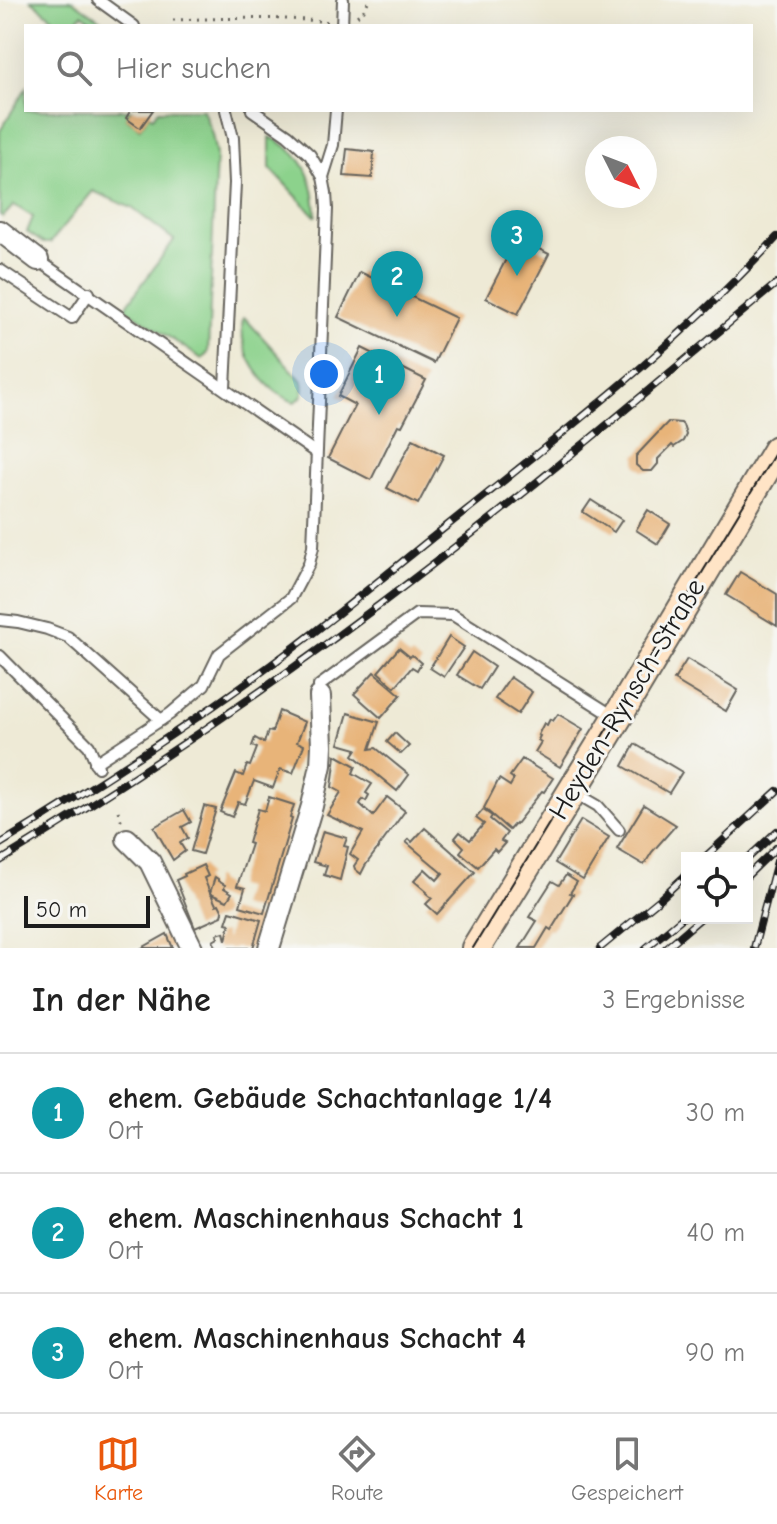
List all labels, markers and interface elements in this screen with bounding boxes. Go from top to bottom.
search box [24,24,753,112]
icon: search [52,46,96,90]
text: Hier suchen [116,51,271,86]
north arrow [585,136,657,208]
pin: 3 [491,210,543,276]
pin: 2 [371,251,423,317]
pin: 1 [353,349,405,415]
your location [304,354,344,394]
street label: Heyden-Rynsch-Straße [542,573,712,825]
map controls [681,852,753,924]
button: locate [681,852,753,924]
scale bar [24,892,150,928]
text: 50 m [36,897,87,923]
text: In der Nähe [32,980,211,1020]
text: 3 Ergebnisse [602,985,745,1015]
text: ehem. Gebäude Schachtanlage 1/4 [108,1081,552,1116]
text: 1 [53,1098,63,1128]
text: 30 m [686,1098,745,1128]
text: Ort [108,1116,142,1146]
text: ehem. Maschinenhaus Schacht 1 [108,1201,524,1236]
text: 2 [52,1218,64,1248]
text: 40 m [686,1218,745,1248]
text: Ort [108,1236,142,1266]
text: ehem. Maschinenhaus Schacht 4 [108,1321,526,1356]
text: 3 [52,1338,64,1368]
text: 90 m [685,1338,745,1368]
text: Ort [108,1356,142,1386]
tab: Karte [94,1432,143,1506]
tab: Route [331,1432,383,1506]
tab: Gespeichert [571,1432,683,1506]

